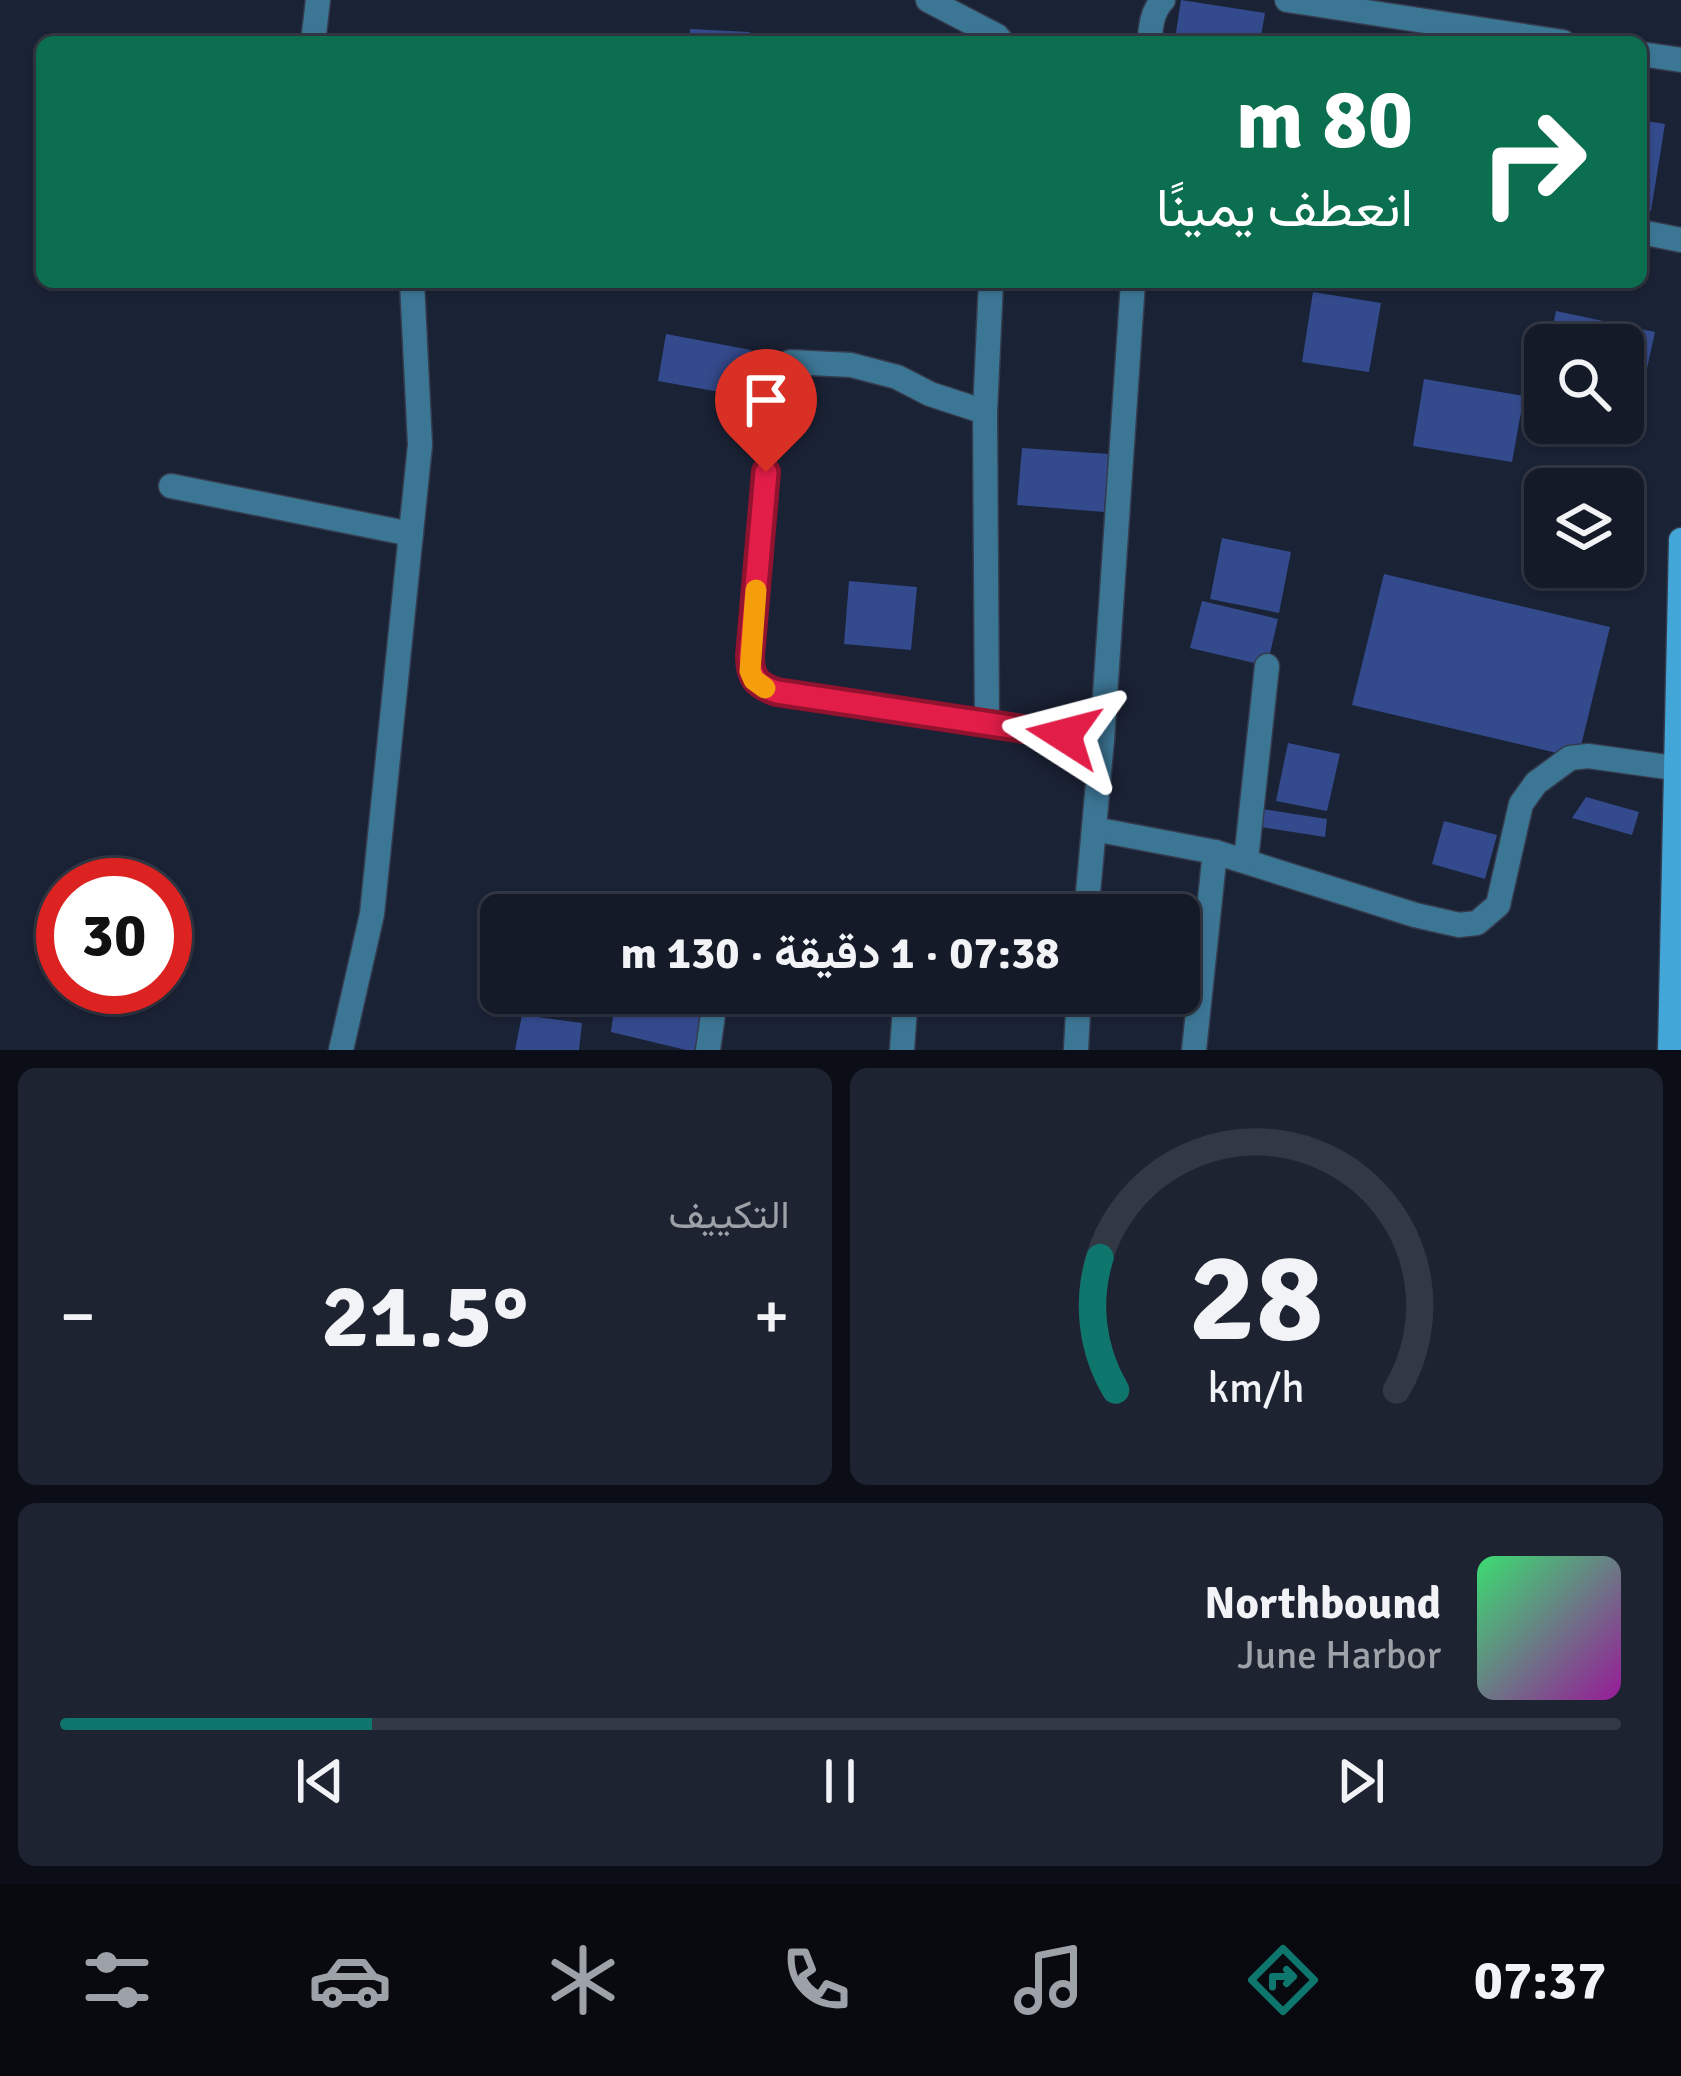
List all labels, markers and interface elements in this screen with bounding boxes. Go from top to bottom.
text: 80 m [1236,68,1413,172]
icon: right [1455,84,1611,240]
text: انعطف يمينًا [1156,175,1413,242]
map controls [1524,324,1644,588]
button: search [1524,324,1644,444]
pin [715,349,817,472]
icon: arrive [733,367,799,433]
button: layers [1524,468,1644,588]
position arrow [1001,672,1127,798]
speed limit sign: 30 [36,858,192,1014]
text: 07:38 · 1 دقيقة · 130 m [620,926,1060,981]
text: التكييف [669,1191,790,1239]
text: 28 [1189,1222,1324,1375]
text: 21.5° [321,1261,529,1372]
text: − [60,1276,96,1357]
text: + [754,1276,790,1357]
text: km/h [1208,1361,1305,1414]
text: Northbound [1204,1576,1441,1631]
text: June Harbor [1237,1631,1441,1679]
icon: previous [287,1748,353,1814]
icon: pause [807,1748,873,1814]
icon: next [1328,1748,1394,1814]
icon: filters [75,1938,159,2022]
icon: car [308,1938,392,2022]
icon: climate [541,1938,625,2022]
icon: phone [774,1938,858,2022]
icon: music [1007,1938,1091,2022]
icon: directions [1241,1938,1325,2022]
text: 07:37 [1474,1947,1606,2014]

